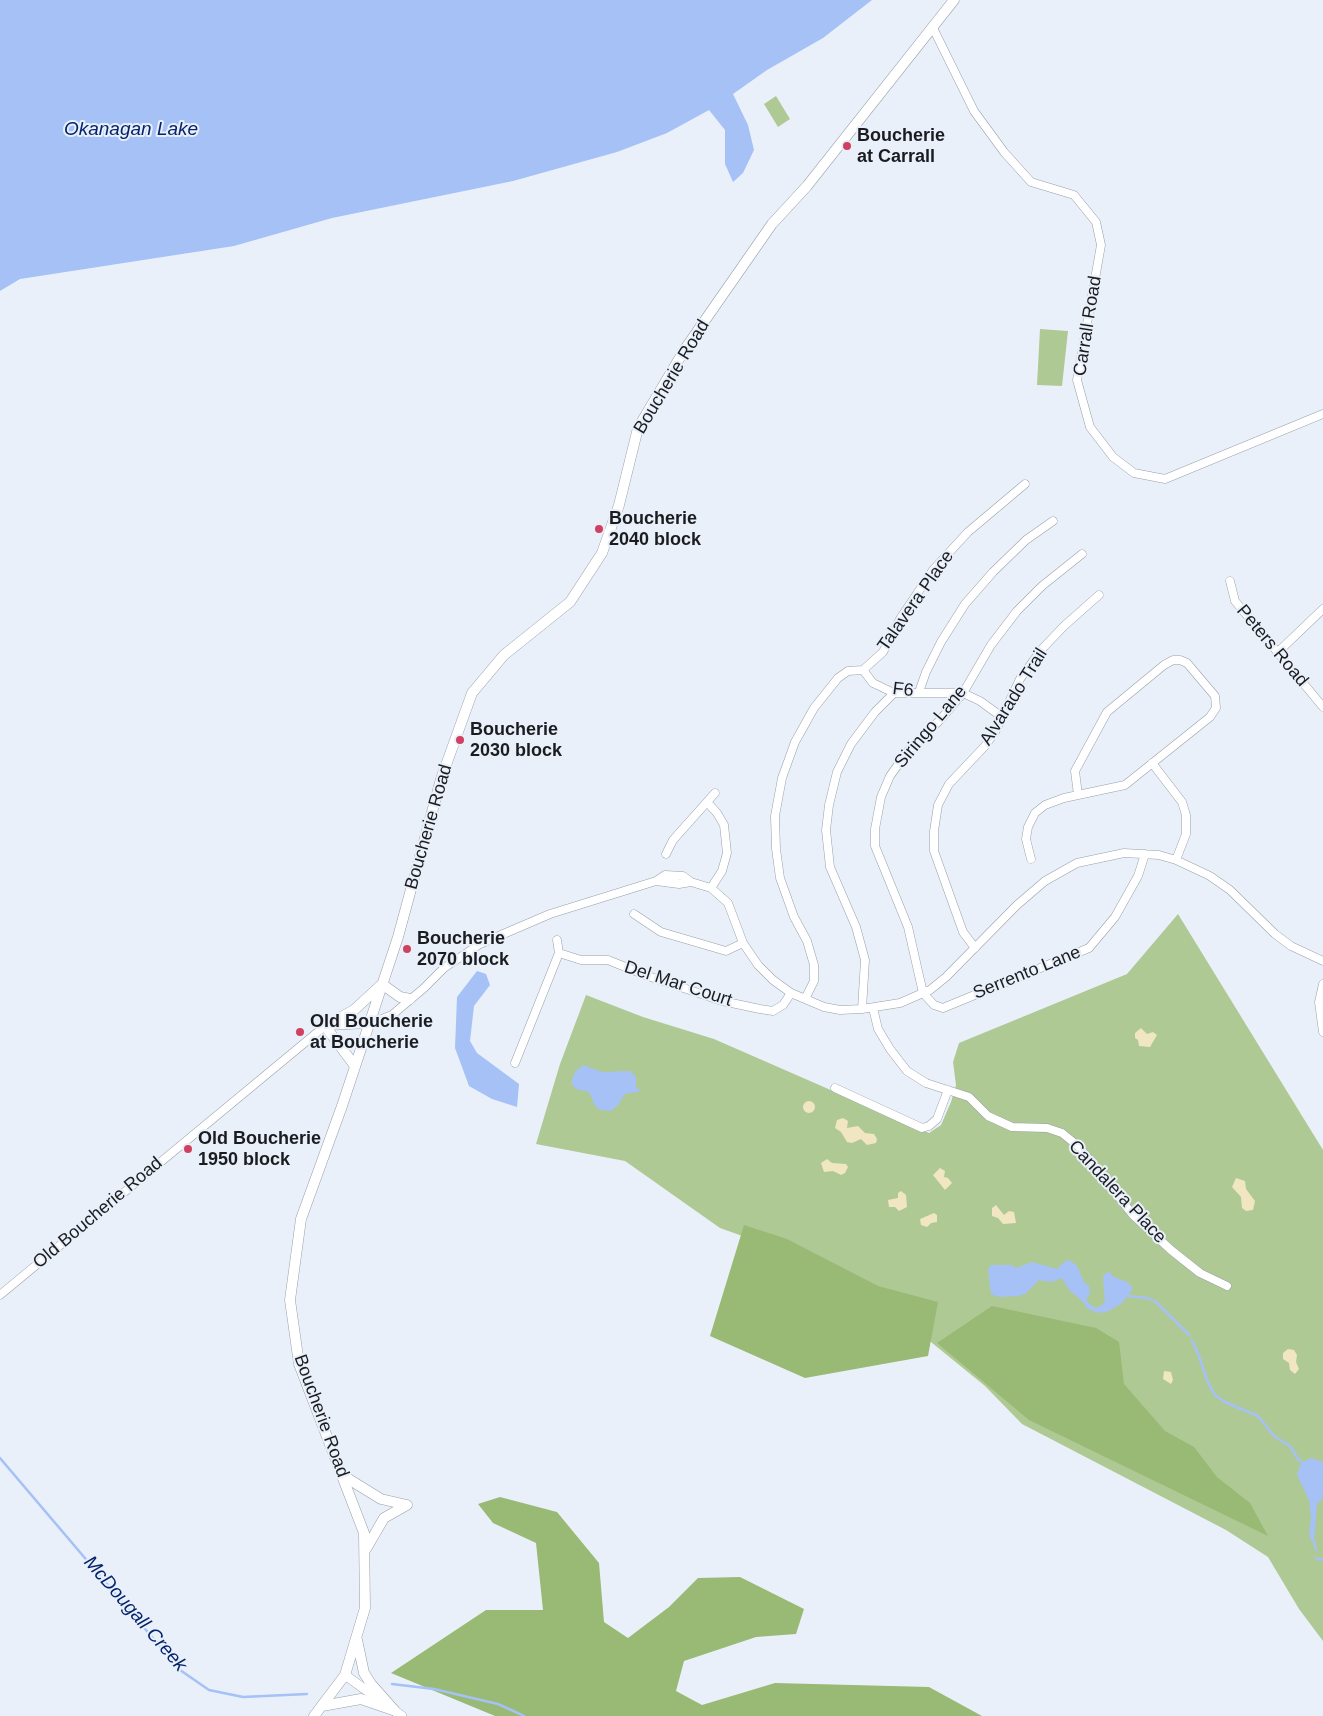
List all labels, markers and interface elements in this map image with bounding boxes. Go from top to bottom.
water label: Okanagan Lake [64,119,198,141]
place label: Boucherie at Carrall [857,125,945,168]
marker: Boucherie at Carrall [841,140,853,152]
street label: Carrall Road [1069,274,1107,378]
street label: Boucherie Road [630,316,714,438]
place label: Boucherie 2040 block [609,508,701,550]
marker: Boucherie 2040 block [593,523,605,535]
street label: Talavera Place [873,546,959,656]
street label: Peters Road [1232,601,1312,691]
street label: Alvarado Trail [976,644,1052,750]
street label: F6 [891,678,915,702]
street label: Siringo Lane [890,681,972,773]
place label: Boucherie 2030 block [470,719,562,762]
marker: Boucherie 2030 block [454,734,466,746]
street label: Boucherie Road [401,762,457,892]
place label: Boucherie 2070 block [417,928,509,971]
street label: Serrento Lane [970,942,1084,1004]
marker: Boucherie 2070 block [401,943,413,955]
street label: Del Mar Court [621,956,735,1012]
place label: Old Boucherie at Boucherie [310,1011,433,1054]
marker: Old Boucherie at Boucherie [294,1026,306,1038]
place label: Old Boucherie 1950 block [198,1128,321,1170]
street label: Candalera Place [1064,1136,1170,1248]
marker: Old Boucherie 1950 block [182,1143,194,1155]
street label: Old Boucherie Road [29,1153,167,1273]
street label: Boucherie Road [289,1352,353,1480]
water label: McDougall Creek [79,1552,191,1676]

